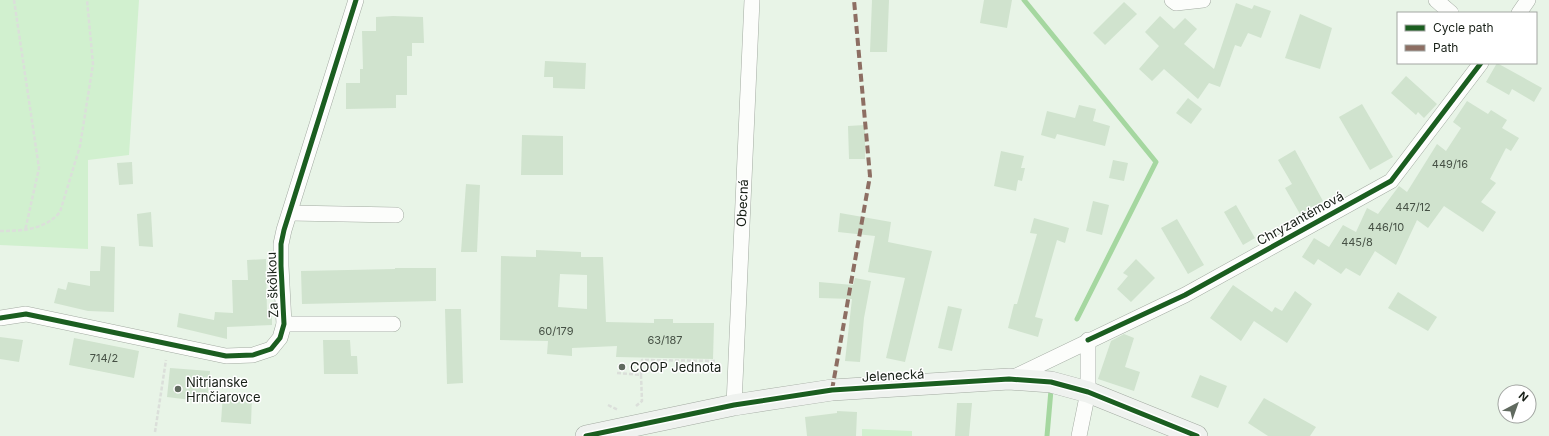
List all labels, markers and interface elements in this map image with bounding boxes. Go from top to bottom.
legend [1397,12,1537,64]
text: Cycle path [1433,20,1494,35]
text: Path [1433,40,1458,55]
house number: 449/16 [1432,157,1468,171]
street label: Obecná [733,179,751,227]
street label: Chryzantémová [1254,188,1346,248]
house number: 447/12 [1395,200,1431,214]
house number: 446/10 [1368,220,1404,234]
house number: 445/8 [1341,235,1373,249]
street label: Za škôlkou [263,252,281,318]
house number: 60/179 [538,324,574,338]
house number: 63/187 [647,333,683,347]
house number: 714/2 [90,351,118,365]
place label: COOP Jednota [630,359,721,375]
marker: COOP Jednota [617,362,627,372]
street label: Jelenecká [861,365,925,385]
place label: Nitrianske Hrnčiarovce [186,374,261,405]
marker: Nitrianske Hrnčiarovce [173,384,183,394]
north arrow [1497,384,1537,424]
text: N [1516,388,1531,404]

